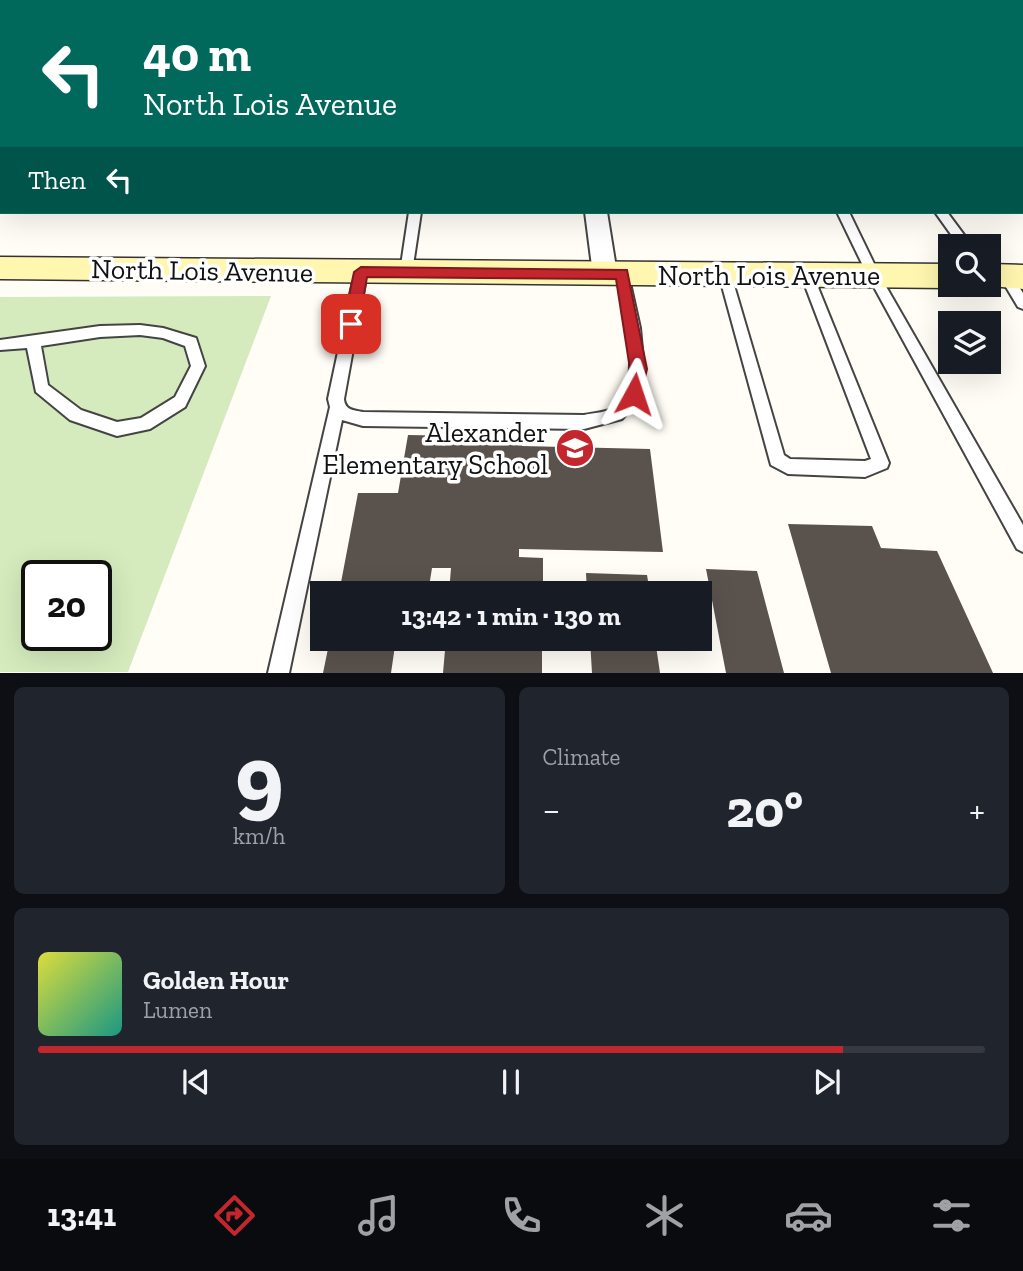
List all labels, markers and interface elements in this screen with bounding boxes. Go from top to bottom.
text: 40 m [143,25,251,84]
icon: left [28,28,119,119]
text: North Lois Avenue [143,85,397,123]
icon: left [100,161,138,199]
text: Then [28,164,86,196]
map controls [938,234,1001,374]
button: search [938,234,1001,297]
street label: North Lois Avenue [91,252,313,289]
street label: North Lois Avenue [658,259,880,292]
pin [321,294,381,354]
icon: arrive [332,305,370,343]
button: layers [938,311,1001,374]
position arrow [597,357,671,431]
place label: Alexander Elementary School [322,416,548,481]
school or university icon: Alexander Elementary School [554,427,596,469]
speed limit sign: 20 [21,560,112,651]
text: 13:42 · 1 min · 130 m [401,600,621,632]
text: 9 [235,722,284,831]
text: Climate [543,743,620,771]
text: 20° [726,778,803,840]
text: − [543,787,560,833]
text: + [969,787,985,833]
text: km/h [233,822,286,850]
text: Golden Hour [143,964,289,996]
text: Lumen [143,996,212,1024]
icon: previous [177,1063,215,1101]
icon: pause [492,1063,530,1101]
icon: next [808,1063,846,1101]
icon: directions [210,1191,259,1240]
icon: music [354,1191,403,1240]
icon: phone [497,1191,546,1240]
icon: climate [640,1191,689,1240]
icon: car [784,1191,833,1240]
icon: filters [927,1191,976,1240]
text: 13:41 [47,1196,116,1234]

